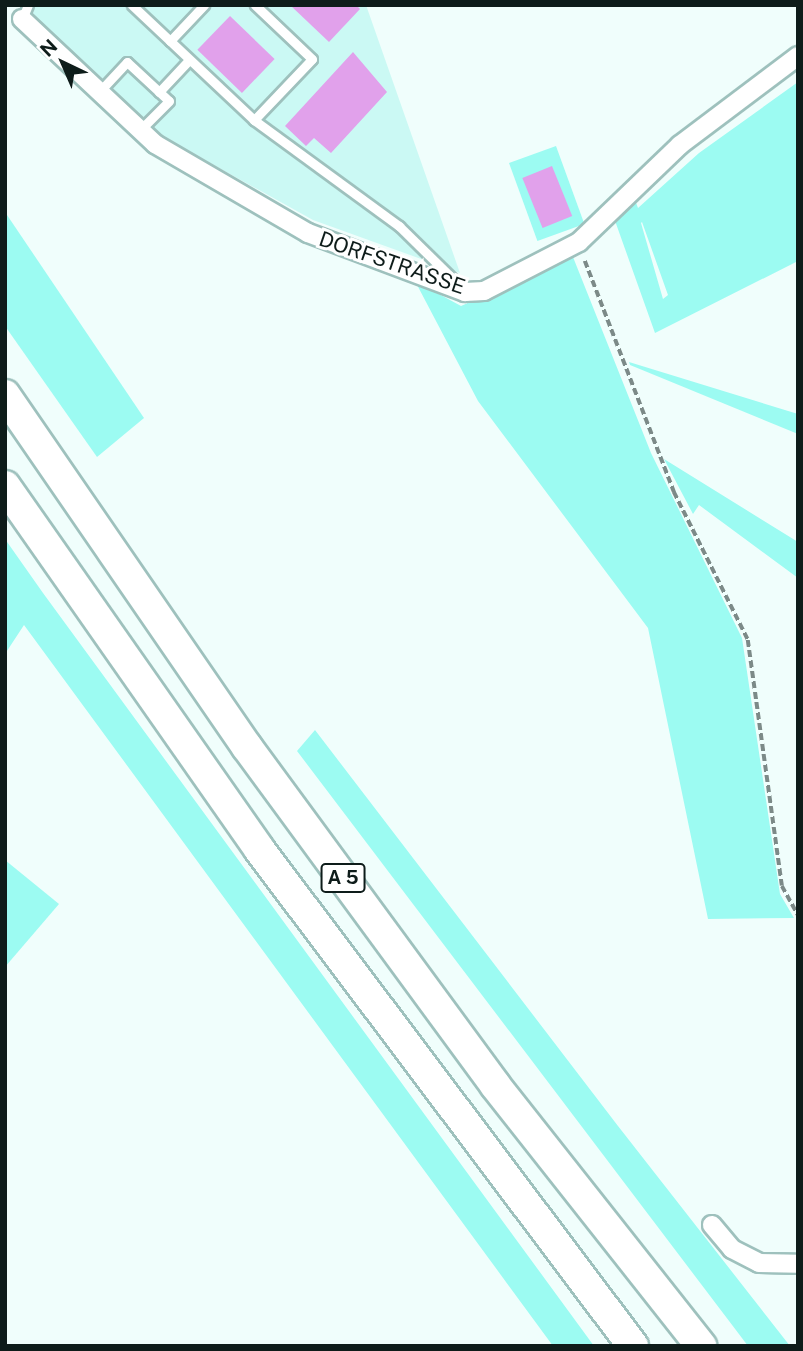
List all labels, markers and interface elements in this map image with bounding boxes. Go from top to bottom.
north arrow [28,28,98,98]
text: N [35,35,61,61]
street label: DORFSTRASSE [316,226,468,300]
road number: A 5 [320,862,366,894]

